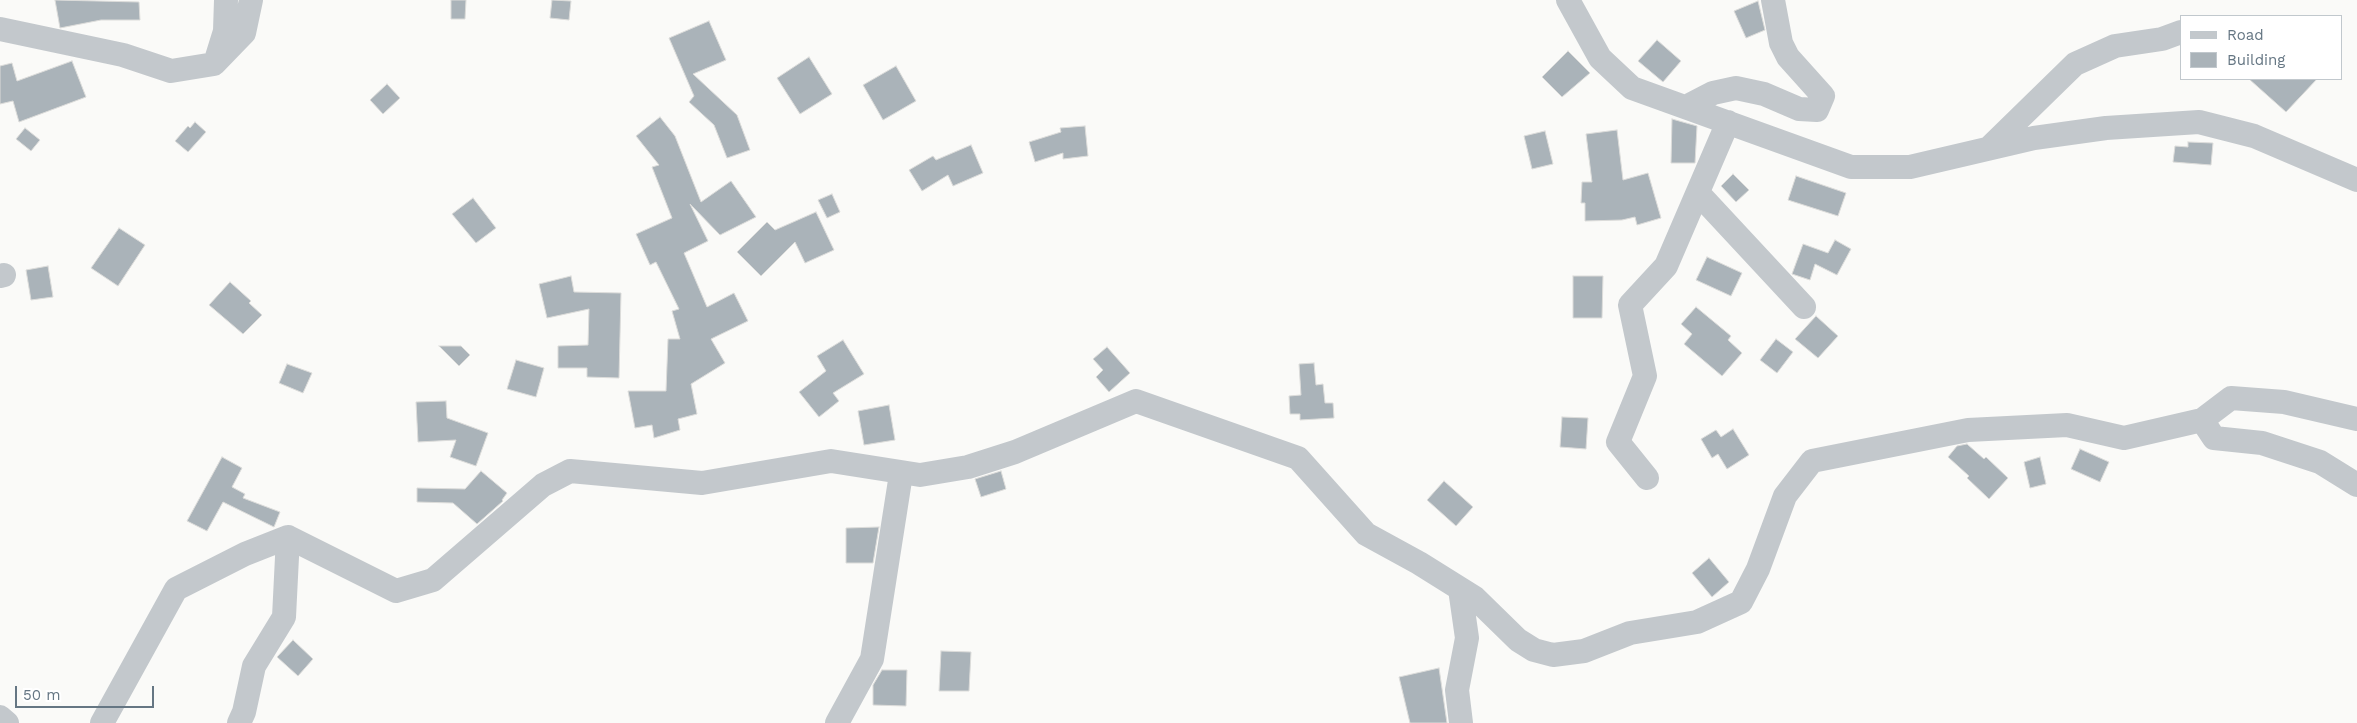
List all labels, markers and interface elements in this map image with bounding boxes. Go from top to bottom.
legend [2180,15,2342,80]
text: Road [2227,26,2264,44]
text: Building [2227,51,2285,69]
scale bar [18,676,156,708]
text: 50 m [23,686,60,704]

